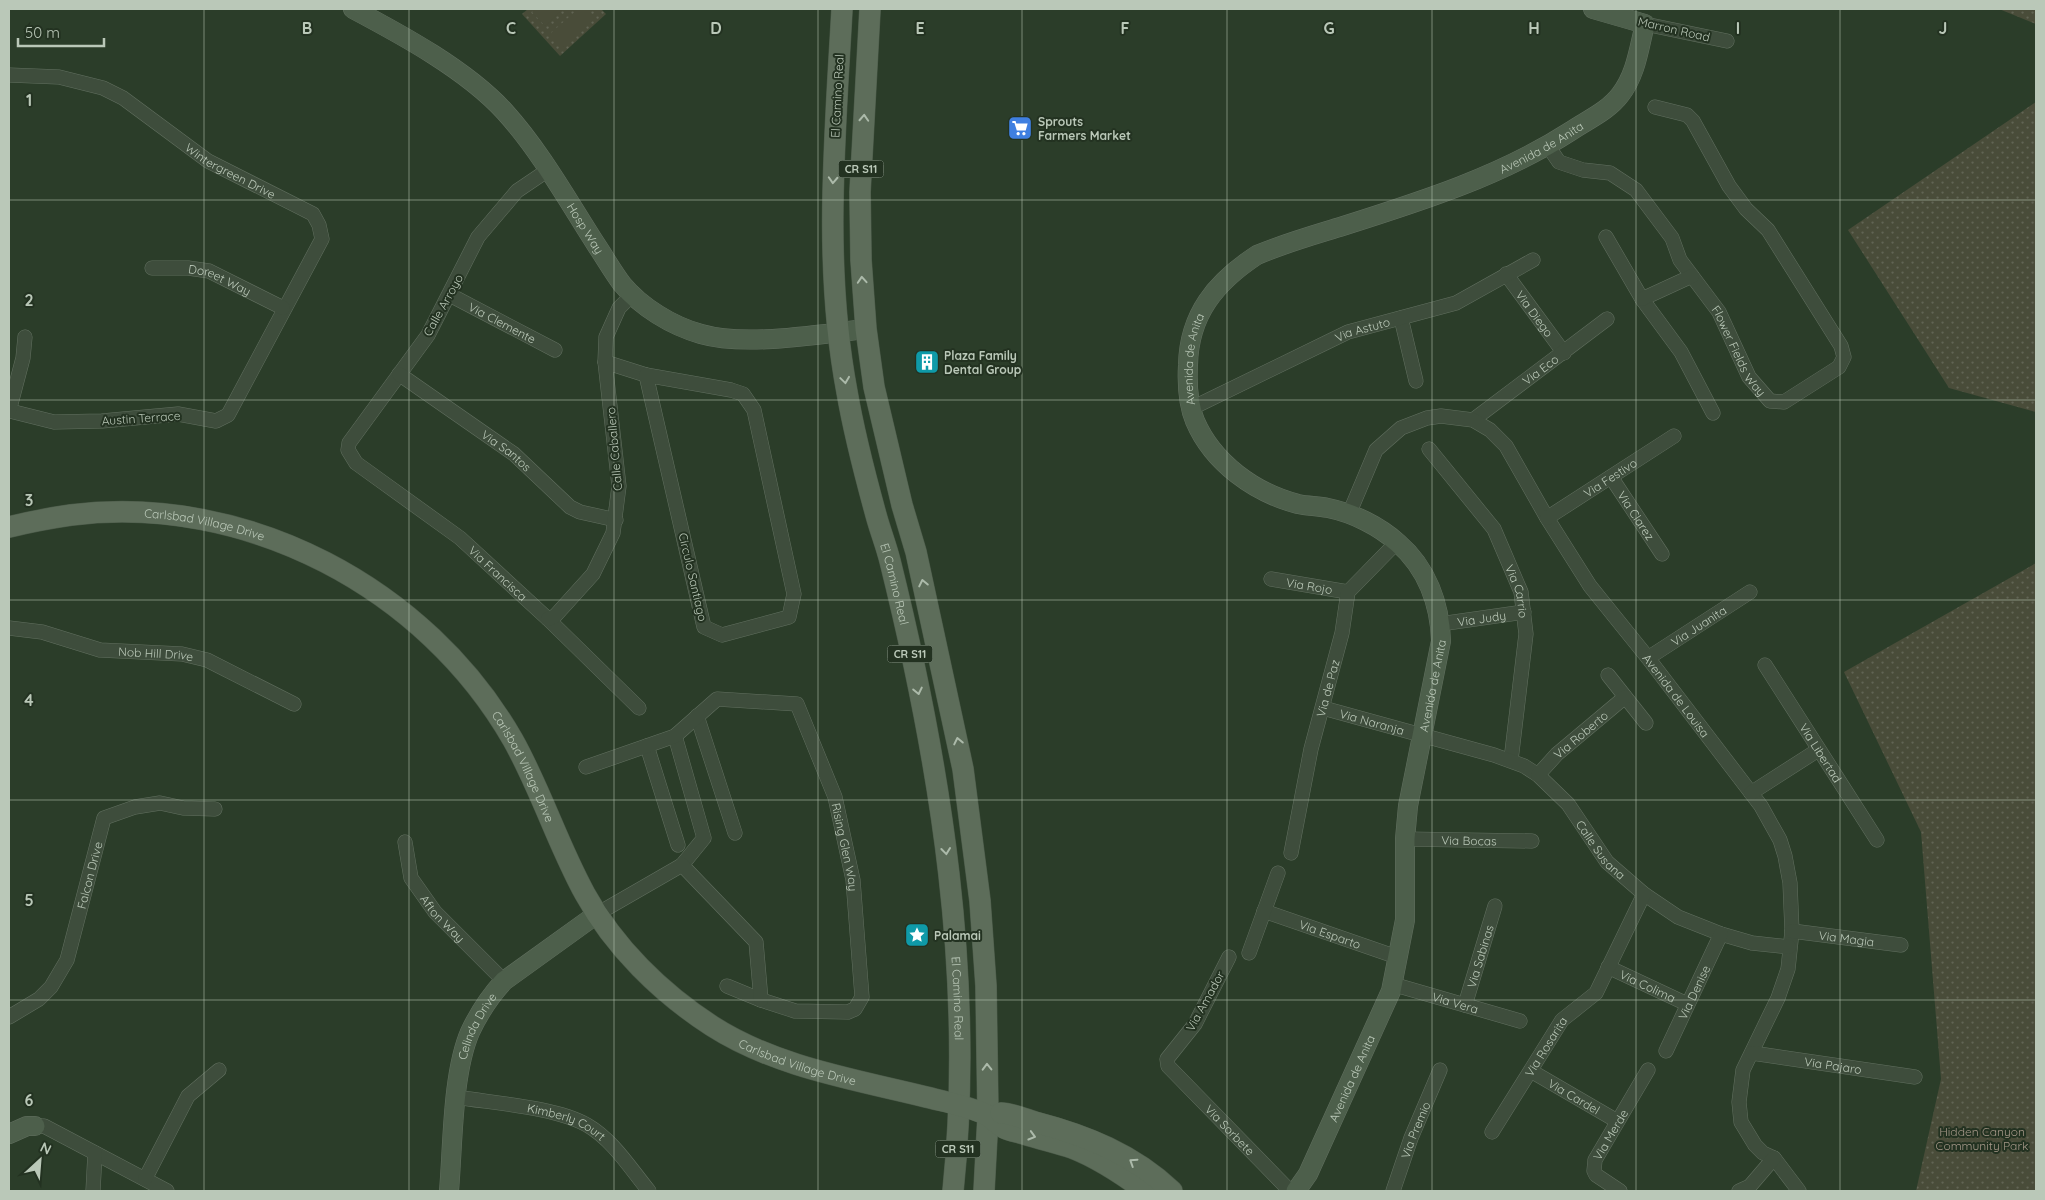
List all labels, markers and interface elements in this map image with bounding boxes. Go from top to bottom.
street label: Marron Road [1637,13,1711,45]
scale bar [18,15,104,47]
text: B [302,18,312,38]
text: C [506,18,516,38]
text: D [710,18,722,38]
text: E [915,18,925,38]
text: F [1121,18,1130,38]
text: G [1323,18,1335,38]
text: H [1528,18,1540,38]
text: I [1736,18,1740,38]
text: J [1939,18,1947,38]
text: 50 m [25,23,60,42]
street label: El Camino Real [827,54,847,138]
text: 1 [26,90,32,110]
one-way arrow [858,114,869,122]
place label: Sprouts Farmers Market [1038,114,1131,143]
supermarket icon: Sprouts Farmers Market [1007,115,1033,141]
street label: Avenida de Anita [1497,118,1586,176]
street label: Wintergreen Drive [183,139,278,202]
road number: CR S11 [838,160,884,178]
one-way arrow [827,176,838,184]
street label: Hosp Way [564,200,607,256]
street label: Doreet Way [188,261,254,298]
street label: Calle Arroyo [420,271,466,339]
one-way arrow [857,276,868,284]
street label: Via Diego [1513,287,1557,340]
text: 2 [24,290,34,310]
street label: Via Clemente [466,299,539,346]
street label: Flower Fields Way [1709,302,1769,399]
street label: Avenida de Anita [1180,310,1207,407]
street label: Via Astuto [1332,314,1391,345]
place label: Plaza Family Dental Group [944,348,1022,377]
building icon: Plaza Family Dental Group [914,349,940,375]
street label: Via Eco [1519,351,1561,388]
one-way arrow [839,376,850,384]
street label: Calle Caballero [603,406,625,492]
street label: Austin Terrace [101,408,181,428]
street label: Via Santos [479,426,535,474]
street label: Via Festivo [1581,455,1639,500]
street label: Via Clarez [1615,488,1658,543]
text: 3 [25,490,33,510]
street label: Carlsbad Village Drive [144,505,267,543]
street label: Circulo Santiago [676,531,710,623]
street label: El Camino Real [878,541,912,626]
street label: Via Francisca [466,542,531,604]
street label: Via Carrio [1503,562,1532,619]
street label: Via Rojo [1285,574,1334,597]
one-way arrow [918,578,929,587]
street label: Via Juanita [1668,602,1729,649]
street label: Via Judy [1456,607,1507,629]
street label: Avenida de Anita [1416,638,1449,733]
street label: Nob Hill Drive [118,643,195,664]
road number: CR S11 [888,646,932,662]
street label: Avenida de Louisa [1640,650,1713,740]
street label: Via de Paz [1312,658,1342,718]
one-way arrow [913,687,923,696]
text: 4 [24,690,34,710]
street label: Via Naranja [1338,705,1406,738]
street label: Via Roberto [1550,707,1611,761]
street label: Carlsbad Village Drive [489,708,558,824]
street label: Via Libertad [1797,720,1846,785]
one-way arrow [953,737,963,746]
street label: Rising Glen Way [829,801,861,892]
street label: Calle Susana [1573,817,1629,882]
street label: Via Bocas [1441,832,1497,848]
street label: Falcon Drive [73,840,105,910]
one-way arrow [940,848,951,856]
text: 5 [24,890,34,910]
street label: Afton Way [418,892,468,945]
street label: Via Esparto [1297,916,1363,951]
place icon: Palamai [904,922,930,948]
street label: Via Sabinas [1463,923,1496,989]
street label: Via Magia [1818,927,1875,949]
place label: Palamai [934,928,981,943]
street label: El Camino Real [949,956,967,1040]
street label: Via Denise [1674,962,1713,1022]
street label: Via Colima [1618,966,1678,1005]
street label: Via Amador [1182,968,1228,1034]
street label: Celinda Drive [454,989,499,1061]
street label: Via Vera [1431,989,1480,1016]
street label: Via Rosarita [1521,1014,1570,1079]
street label: Avenida de Anita [1325,1032,1378,1124]
street label: Carlsbad Village Drive [736,1035,858,1088]
street label: Via Pajaro [1804,1053,1863,1077]
one-way arrow [982,1063,993,1071]
street label: Via Cardel [1546,1075,1603,1117]
text: 6 [25,1090,34,1110]
street label: Via Premio [1397,1099,1433,1160]
street label: Kimberly Court [526,1100,609,1143]
street label: Via Sorbete [1202,1101,1258,1158]
street label: Via Merde [1589,1106,1631,1163]
park label: Hidden Canyon Community Park [1936,1124,2028,1153]
one-way arrow [1027,1131,1035,1141]
north arrow [15,1135,65,1185]
text: N [37,1138,54,1159]
road number: CR S11 [936,1140,980,1158]
one-way arrow [1129,1159,1139,1168]

